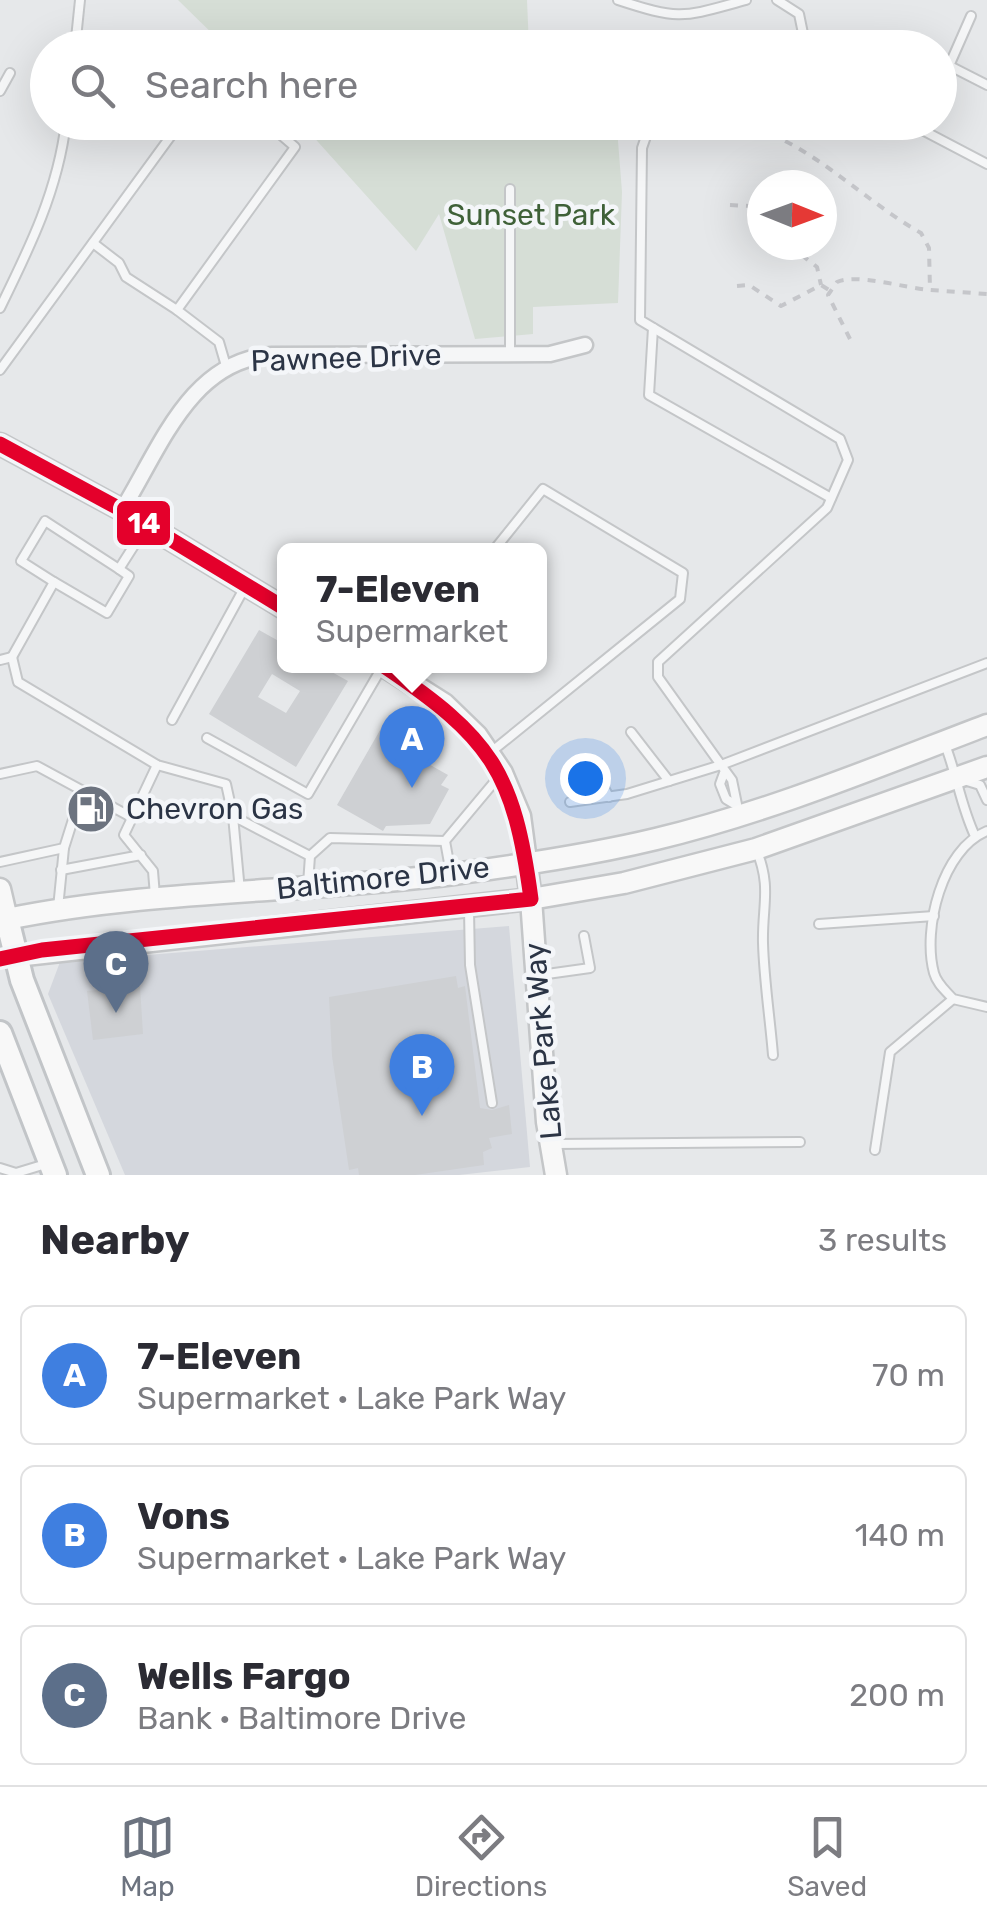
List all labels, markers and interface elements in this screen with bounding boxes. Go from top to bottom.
search box [30,30,957,140]
icon: search [65,58,120,113]
text: Search here [145,62,358,108]
north arrow [747,170,837,260]
park label: Sunset Park [447,197,616,233]
street label: Pawnee Drive [250,337,442,379]
line badge: 14 [115,499,172,547]
text: 14 [127,507,161,540]
popup [277,543,547,673]
text: 7-Eleven [316,566,480,612]
text: Supermarket [316,612,508,650]
pin: A [380,706,444,788]
your location [560,753,611,804]
fuel station icon: Chevron Gas [65,783,117,835]
place label: Chevron Gas [126,791,303,827]
street label: Baltimore Drive [275,849,491,907]
pin: C [84,930,148,1013]
street label: Lake Park Way [516,941,570,1141]
pin: B [390,1034,454,1116]
text: Nearby [40,1215,190,1265]
text: 3 results [818,1221,947,1259]
text: 7-Eleven [137,1333,302,1379]
text: A [63,1356,86,1394]
text: 70 m [872,1356,945,1394]
text: Supermarket · Lake Park Way [137,1379,567,1417]
text: Vons [137,1493,230,1539]
text: B [63,1516,86,1554]
text: 140 m [855,1516,945,1554]
text: Supermarket · Lake Park Way [137,1539,567,1577]
text: Wells Fargo [137,1653,351,1699]
text: C [63,1676,86,1714]
text: 200 m [849,1676,945,1714]
text: Bank · Baltimore Drive [137,1699,466,1737]
tab: Map [120,1810,175,1903]
tab: Directions [415,1810,547,1903]
tab: Saved [787,1810,867,1903]

